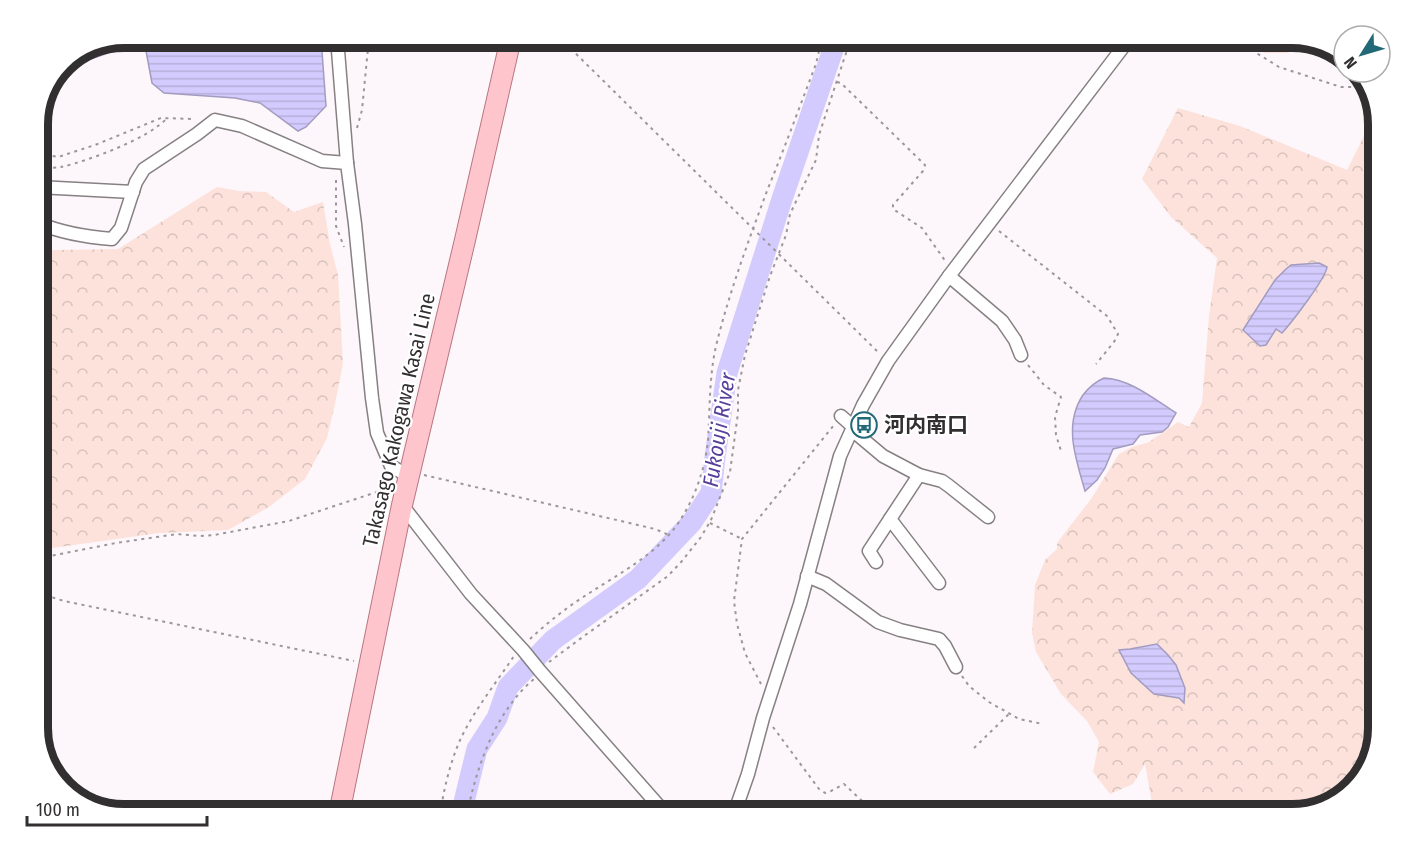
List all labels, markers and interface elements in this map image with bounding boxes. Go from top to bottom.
north arrow [1332,24,1392,84]
text: N [1340,53,1361,72]
street label: Takasago Kakogawa Kasai Line [357,291,441,549]
water label: Fukouji River [697,370,742,489]
bus stop icon: 河内南口 [849,410,879,440]
place label: 河内南口 [884,412,968,438]
scale bar [27,789,207,827]
text: 100 m [36,799,80,821]

